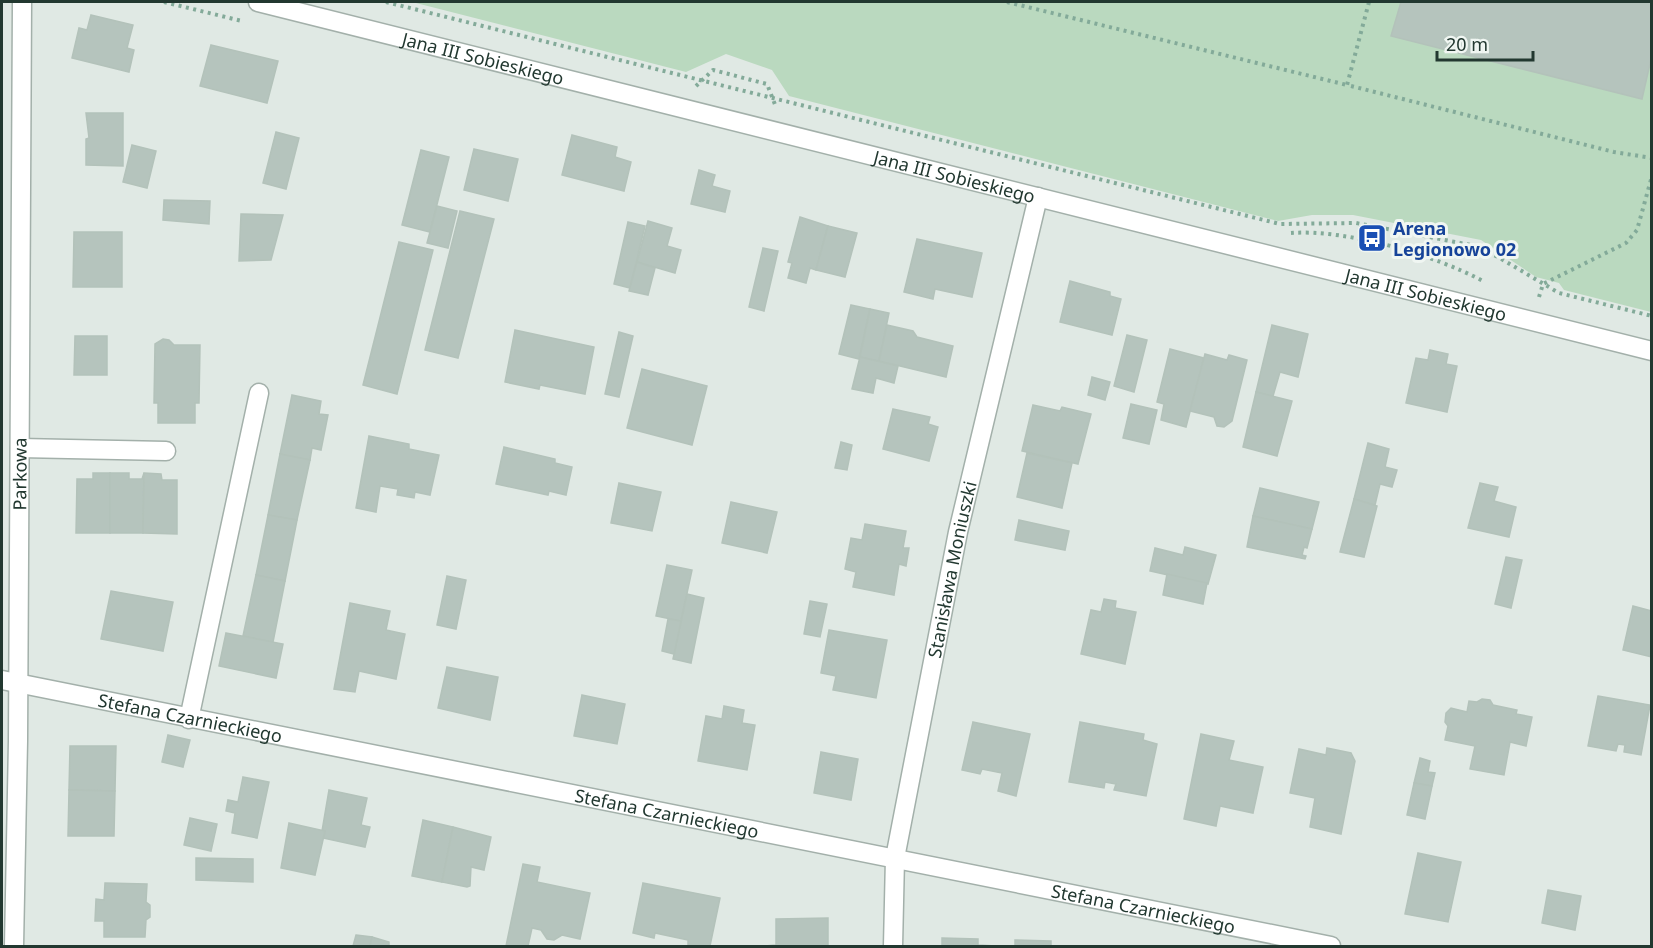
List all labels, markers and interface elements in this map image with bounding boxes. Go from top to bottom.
scale bar [1437,24,1533,62]
street label: Jana III Sobieskiego [398,26,566,90]
text: 20 m [1446,32,1488,56]
street label: Jana III Sobieskiego [869,144,1038,208]
place label: Arena Legionowo 02 [1393,216,1516,261]
bus stop icon: Arena Legionowo 02 [1356,222,1388,254]
street label: Jana III Sobieskiego [1341,262,1509,326]
street label: Parkowa [7,438,32,511]
street label: Stanisława Moniuszki [922,479,982,660]
street label: Stefana Czarnieckiego [96,688,284,748]
street label: Stefana Czarnieckiego [573,783,761,843]
street label: Stefana Czarnieckiego [1049,878,1237,939]

